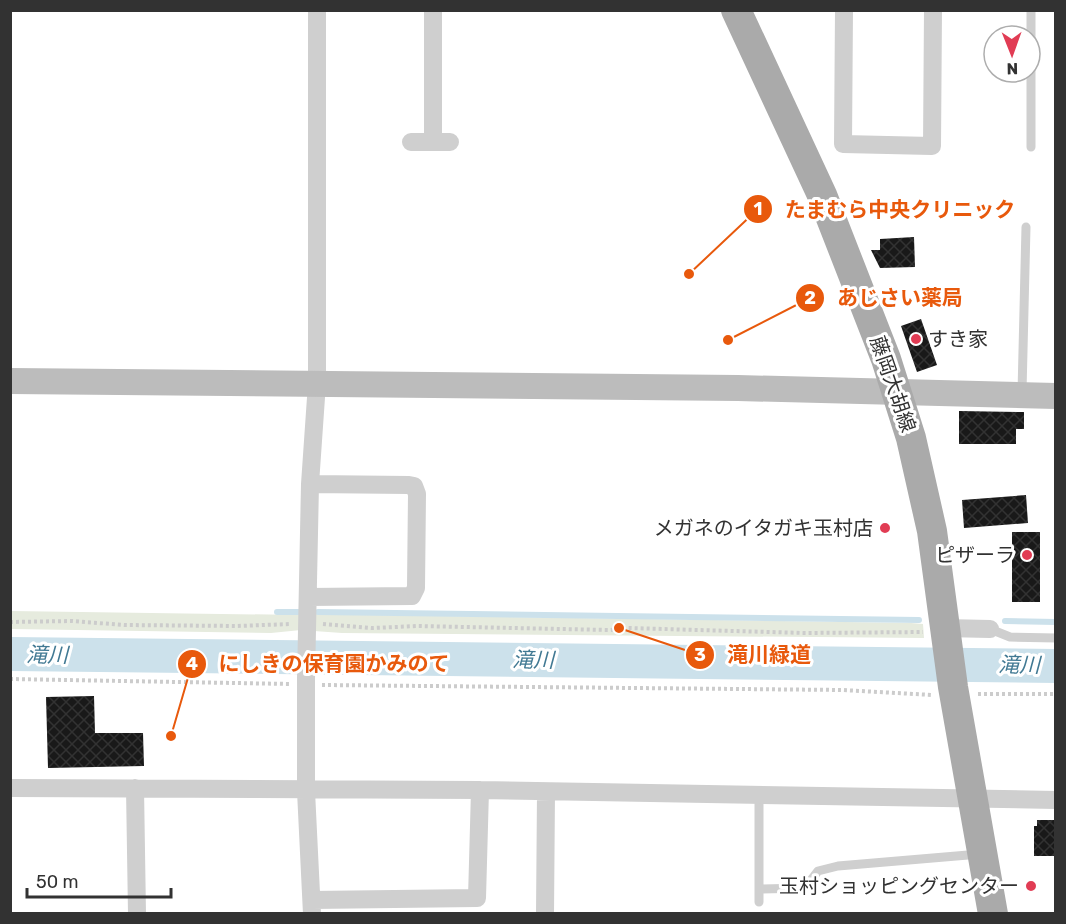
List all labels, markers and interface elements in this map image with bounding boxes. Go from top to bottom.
north arrow [982,24,1042,84]
text: N [1006,59,1018,78]
callout: たまむら中央クリニック [743,190,1028,229]
text: たまむら中央クリニック [785,197,1015,222]
text: 1 [754,198,762,220]
callout: あじさい薬局 [795,279,975,318]
text: あじさい薬局 [837,285,963,310]
text: 2 [804,287,816,309]
place label: すき家 [928,327,988,351]
marker: すき家 [909,332,923,346]
street label: 藤岡大胡線 [865,333,921,435]
place label: メガネのイタガキ玉村店 [654,516,873,540]
marker: メガネのイタガキ玉村店 [878,521,892,535]
place label: ピザーラ [935,543,1015,567]
marker: ピザーラ [1020,548,1034,562]
callout: 滝川緑道 [685,635,823,674]
water label: 滝川 [26,642,70,667]
text: 滝川緑道 [727,642,811,667]
callout: にしきの保育園かみのて [177,644,462,683]
text: 3 [694,644,706,666]
water label: 滝川 [512,647,556,672]
text: にしきの保育園かみのて [219,651,450,676]
water label: 滝川 [998,652,1042,677]
text: 4 [186,653,198,675]
scale bar [27,861,171,899]
text: 50 m [36,871,79,893]
place label: 玉村ショッピングセンター [779,874,1019,898]
marker: 玉村ショッピングセンター [1024,879,1038,893]

